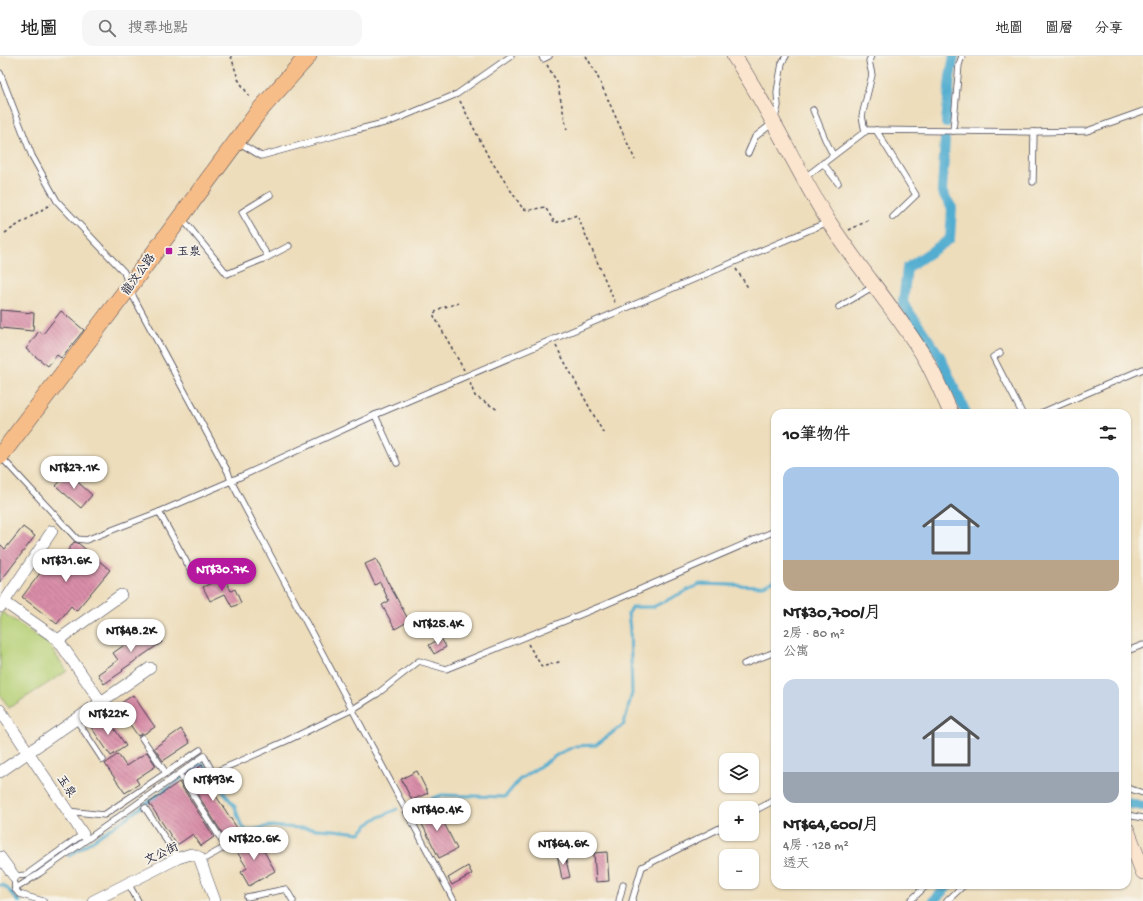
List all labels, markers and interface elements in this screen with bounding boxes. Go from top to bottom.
search box [82,10,362,46]
icon: search [96,17,118,39]
text: 地圖 [20,19,58,42]
text: 搜尋地點 [128,20,188,38]
text: 地圖 [995,21,1023,38]
text: 圖層 [1045,21,1073,38]
text: 分享 [1095,21,1123,38]
place label: 玉泉 [177,245,201,260]
marker: 玉泉 [164,246,174,256]
street label: 龍汶公路 [119,251,159,299]
icon: filters [1097,422,1119,444]
text: 10筆物件 [783,426,851,446]
pin: NT$27.1K [33,456,115,490]
text: NT$27.1K [50,461,98,476]
icon: home [915,493,987,565]
pin: NT$31.6K [25,549,107,583]
text: NT$31.6K [41,554,91,569]
pin: NT$30.7K [181,558,263,592]
text: NT$30.7K [196,563,248,578]
text: NT$30,700/月 [783,604,881,624]
pin: NT$25.4K [397,612,479,646]
text: NT$25.4K [413,617,463,632]
pin: NT$48.2K [90,619,172,653]
text: NT$48.2K [106,624,156,639]
text: 2房 · 80 m² [783,627,845,642]
text: 公寓 [783,645,809,660]
pin: NT$22K [75,702,141,736]
icon: home [915,705,987,777]
text: NT$22K [88,707,128,722]
map controls [719,753,759,889]
button: layers [719,753,759,793]
pin: NT$93K [180,768,246,802]
street label: 玉泉 [53,773,79,801]
text: NT$93K [193,773,233,788]
pin: NT$40.4K [396,798,478,832]
button: + [719,801,759,841]
text: NT$40.4K [412,803,462,818]
text: NT$64,600/月 [783,816,879,836]
pin: NT$20.6K [213,827,295,861]
text: NT$20.6K [229,832,279,847]
pin: NT$64.6K [522,832,604,866]
text: NT$64.6K [538,837,588,852]
text: 4房 · 128 m² [783,839,849,854]
street label: 文公街 [142,840,181,869]
button: − [719,849,759,889]
text: 透天 [783,857,809,872]

